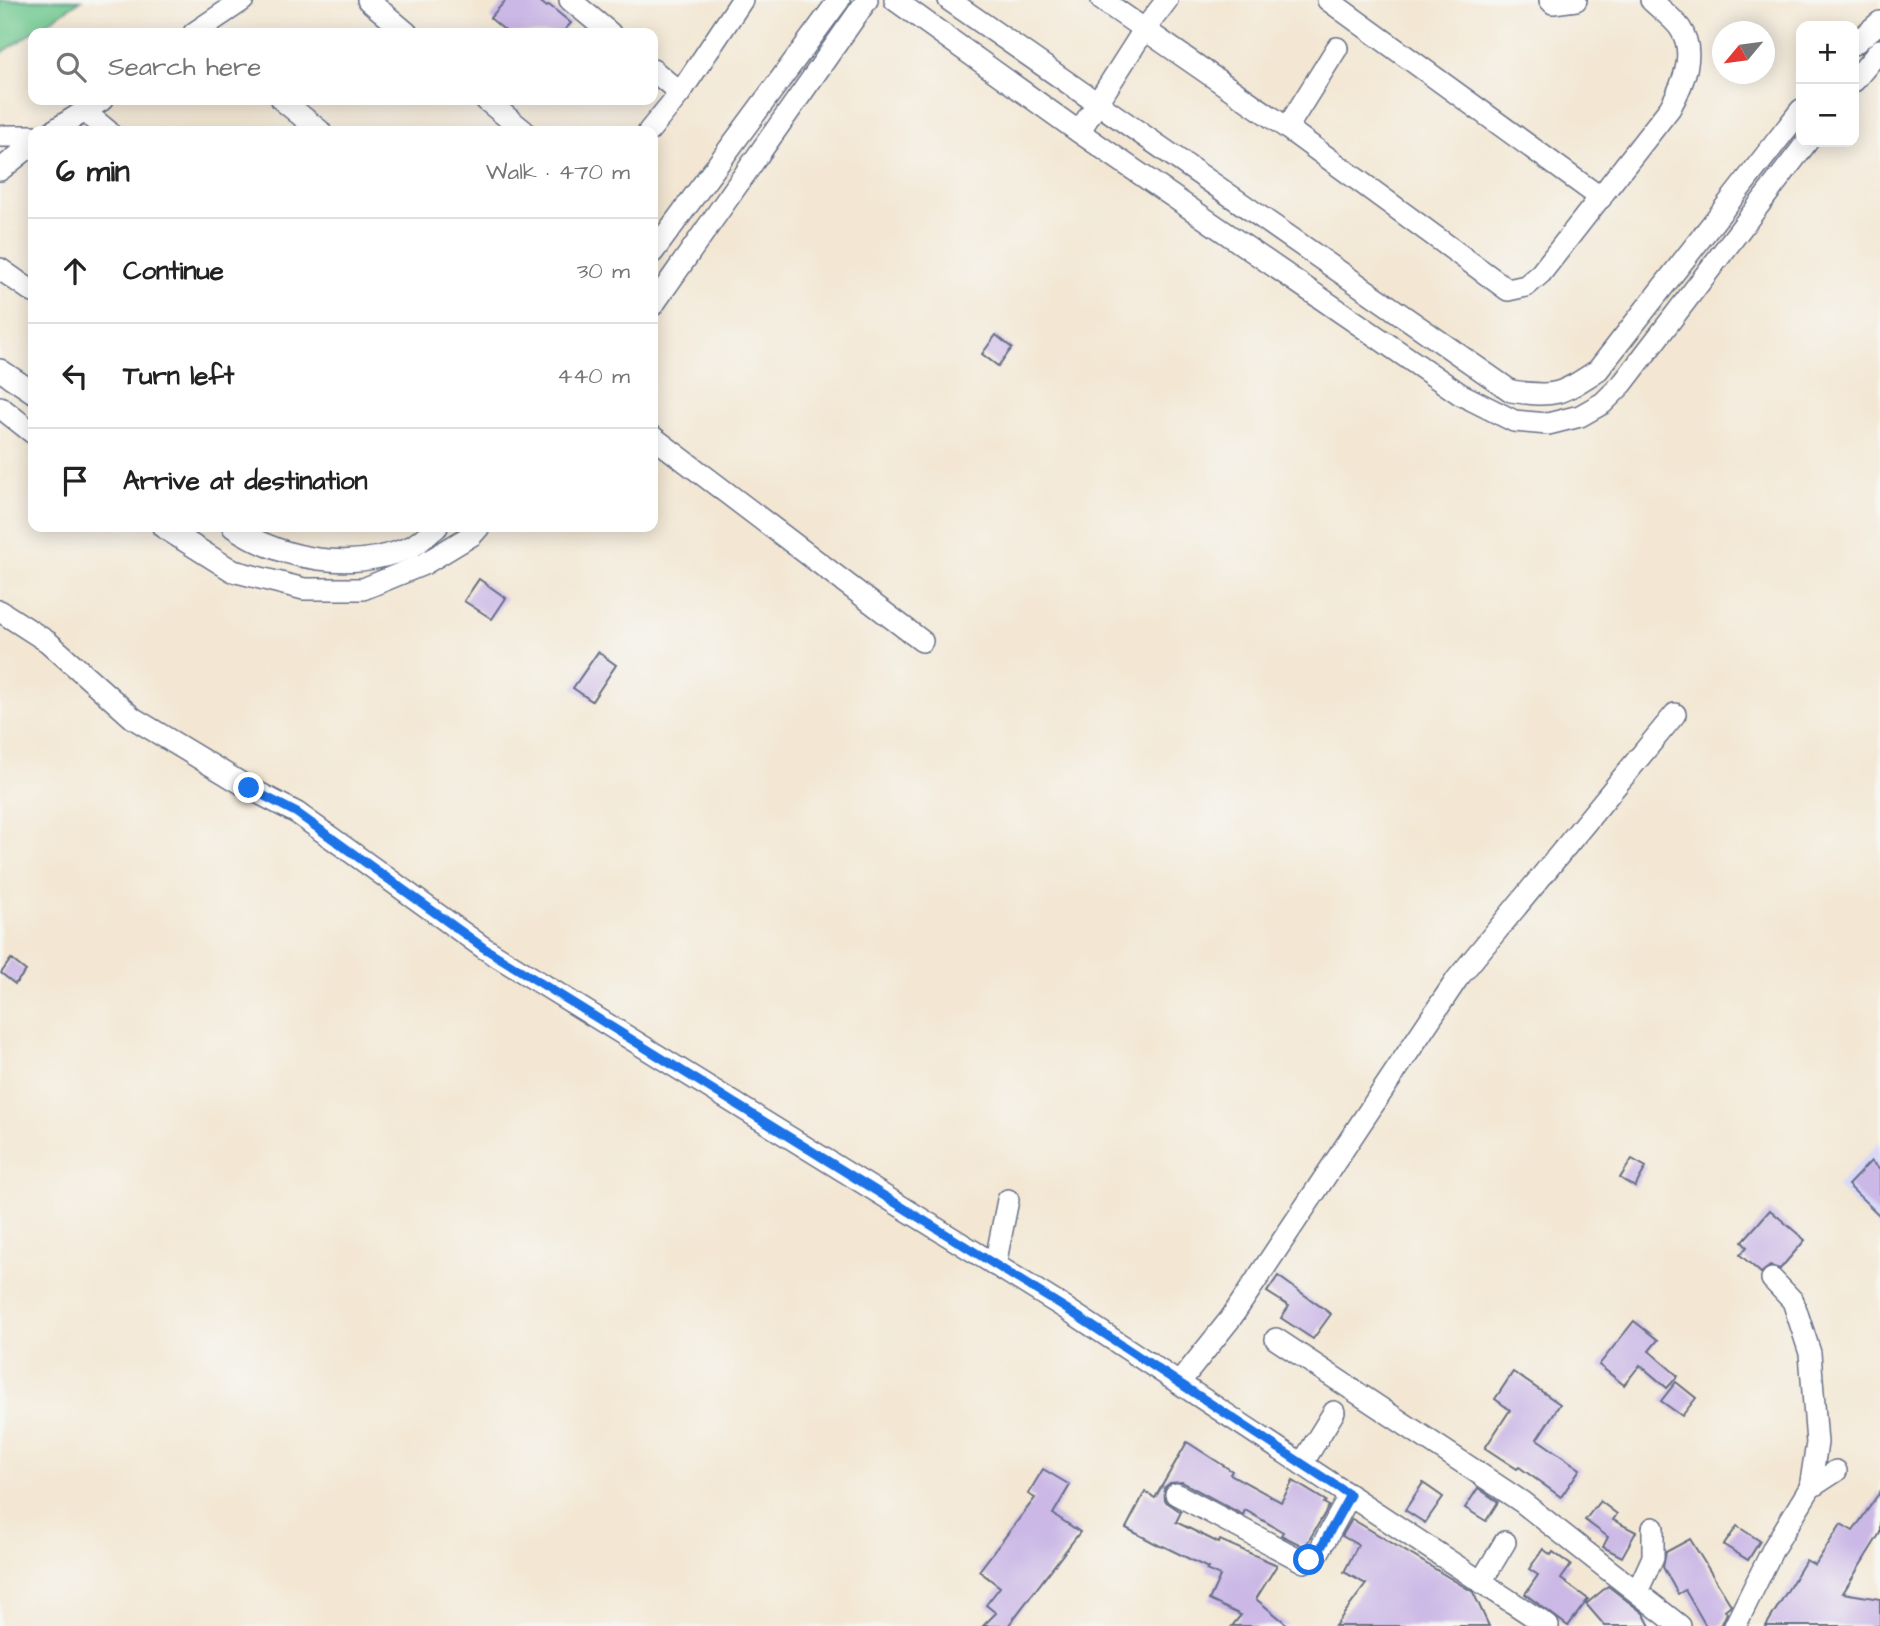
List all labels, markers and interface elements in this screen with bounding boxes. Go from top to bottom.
north arrow [1712,21,1775,84]
map controls [1796,21,1859,147]
button: + [1796,21,1859,84]
search box [28,28,658,105]
icon: search [52,48,90,86]
text: Search here [108,49,261,85]
button: − [1796,84,1859,147]
text: 6 min [56,151,130,193]
text: Walk · 470 m [486,156,630,188]
icon: ahead [56,252,94,290]
text: Continue [123,253,224,289]
text: 30 m [577,255,630,287]
icon: left [56,357,94,395]
text: Turn left [123,358,234,394]
text: 440 m [557,360,630,392]
icon: arrive [56,462,94,500]
text: Arrive at destination [123,463,368,499]
route end [233,772,264,803]
route start [1293,1544,1324,1575]

